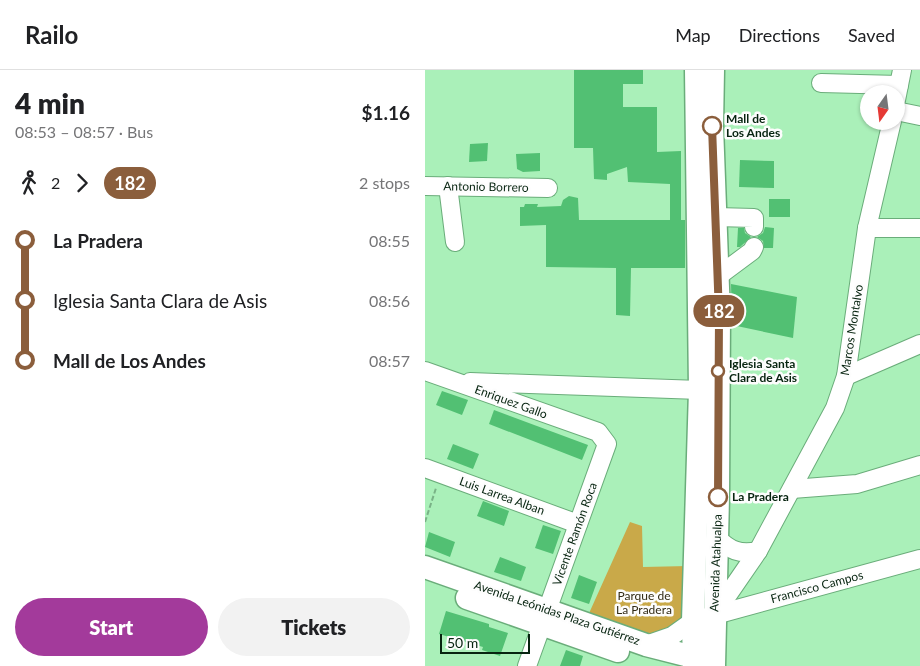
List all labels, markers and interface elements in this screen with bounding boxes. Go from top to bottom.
text: Railo [25,20,78,49]
text: Map [675,24,711,46]
text: Directions [739,24,820,46]
text: Saved [848,24,895,46]
north arrow [860,85,905,130]
map controls [860,85,905,130]
text: 4 min [15,86,85,120]
text: $1.16 [361,101,410,124]
place label: Mall de Los Andes [726,111,780,140]
marker: Mall de Los Andes [702,116,722,136]
text: 08:53 – 08:57 · Bus [15,122,153,141]
icon: walk [15,169,43,197]
icon: forward [68,169,96,197]
text: 182 [114,172,146,194]
text: 2 [51,173,60,192]
text: 2 stops [359,173,410,192]
street label: Antonio Borrero [443,178,529,195]
text: La Pradera [53,229,143,252]
text: 08:55 [369,231,410,250]
street label: Marcos Montalvo [837,283,866,377]
text: Iglesia Santa Clara de Asis [53,289,267,312]
text: 08:56 [369,291,410,310]
line badge: 182 [690,295,748,327]
text: 182 [703,300,735,322]
text: Mall de Los Andes [53,349,206,372]
text: 08:57 [369,351,410,370]
place label: Iglesia Santa Clara de Asis [729,356,797,385]
marker: Iglesia Santa Clara de Asis [711,364,725,378]
street label: Enriquez Gallo [473,381,550,422]
street label: Luis Larrea Alban [458,473,547,518]
street label: Vicente Ramón Roca [549,480,600,587]
marker: La Pradera [708,487,728,507]
place label: La Pradera [732,489,789,504]
street label: Avenida Atahualpa [706,514,725,612]
street label: Francisco Campos [769,567,865,606]
street label: Avenida Leónidas Plaza Gutiérrez [472,577,643,648]
park label: Parque de La Pradera [616,588,672,617]
button: Start [15,598,208,656]
button: Tickets [218,598,410,656]
scale bar [440,631,530,654]
text: 50 m [447,634,478,651]

